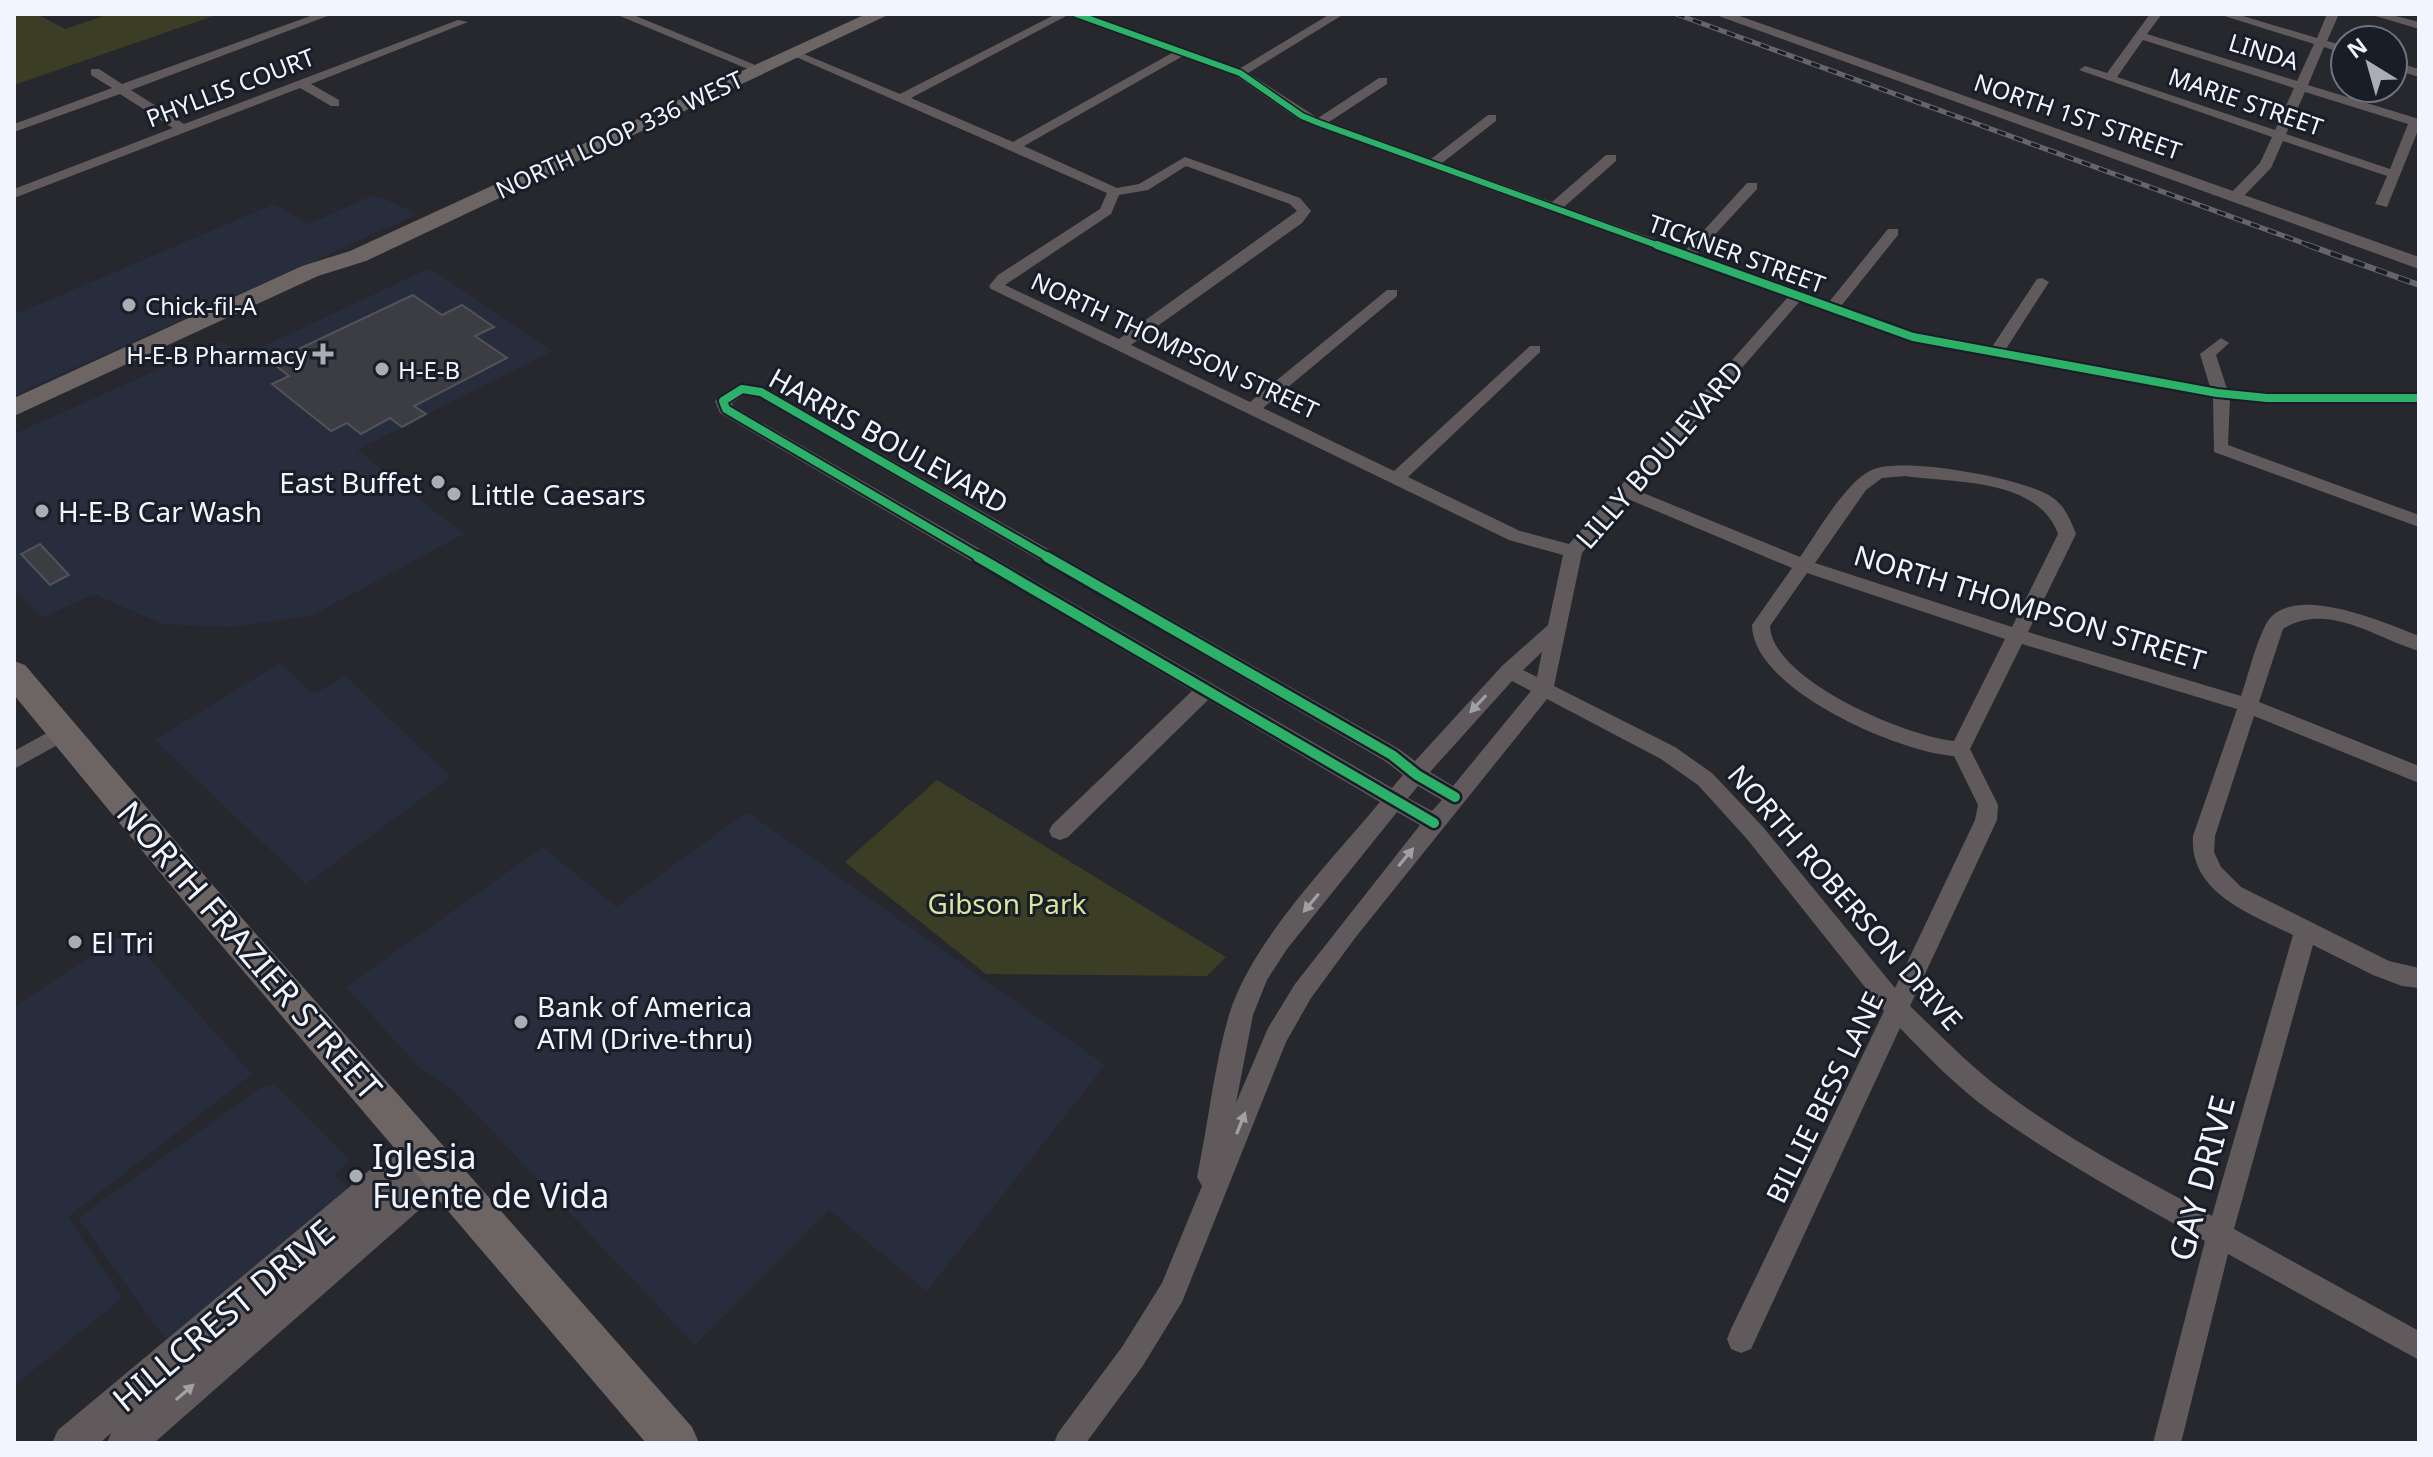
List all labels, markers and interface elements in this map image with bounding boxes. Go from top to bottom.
north arrow [2329,24,2409,104]
street label: LINDA [2225,25,2304,77]
text: N [2340,30,2373,65]
street label: PHYLLIS COURT [141,39,320,134]
street label: MARIE STREET [2164,59,2328,143]
street label: NORTH LOOP 336 WEST [490,62,749,206]
street label: NORTH 1ST STREET [1970,65,2187,167]
street label: TICKNER STREET [1644,206,1831,300]
street label: NORTH THOMPSON STREET [1026,264,1325,426]
place label: Chick-fil-A [145,289,258,322]
marker: Chick-fil-A [120,296,138,314]
place label: H-E-B Pharmacy [126,338,308,371]
marker: H-E-B Pharmacy [314,345,332,363]
street label: LILLY BOULEVARD [1567,352,1751,556]
place label: H-E-B [398,353,460,386]
street label: HARRIS BOULEVARD [763,358,1015,522]
marker: H-E-B [373,360,391,378]
place label: East Buffet [279,463,422,501]
marker: East Buffet [429,473,447,491]
place label: Little Caesars [470,475,646,513]
marker: Little Caesars [445,485,463,503]
place label: H-E-B Car Wash [58,492,262,530]
marker: H-E-B Car Wash [33,502,51,520]
street label: NORTH THOMPSON STREET [1850,535,2211,679]
one-way arrow [1469,694,1487,713]
street label: NORTH ROBERSON DRIVE [1720,756,1972,1038]
street label: NORTH FRAZIER STREET [107,791,393,1109]
one-way arrow [1397,847,1414,867]
park label: Gibson Park [928,884,1087,922]
one-way arrow [1303,893,1320,913]
place label: El Tri [91,923,154,961]
marker: El Tri [66,933,84,951]
street label: BILLIE BESS LANE [1756,985,1892,1209]
place label: Bank of America ATM (Drive-thru) [537,987,753,1057]
marker: Bank of America ATM (Drive-thru) [512,1013,530,1031]
street label: GAY DRIVE [2157,1090,2245,1266]
one-way arrow [1235,1111,1248,1135]
place label: Iglesia Fuente de Vida [372,1133,609,1218]
marker: Iglesia Fuente de Vida [347,1167,365,1185]
street label: HILLCREST DRIVE [102,1209,344,1421]
one-way arrow [175,1384,195,1401]

